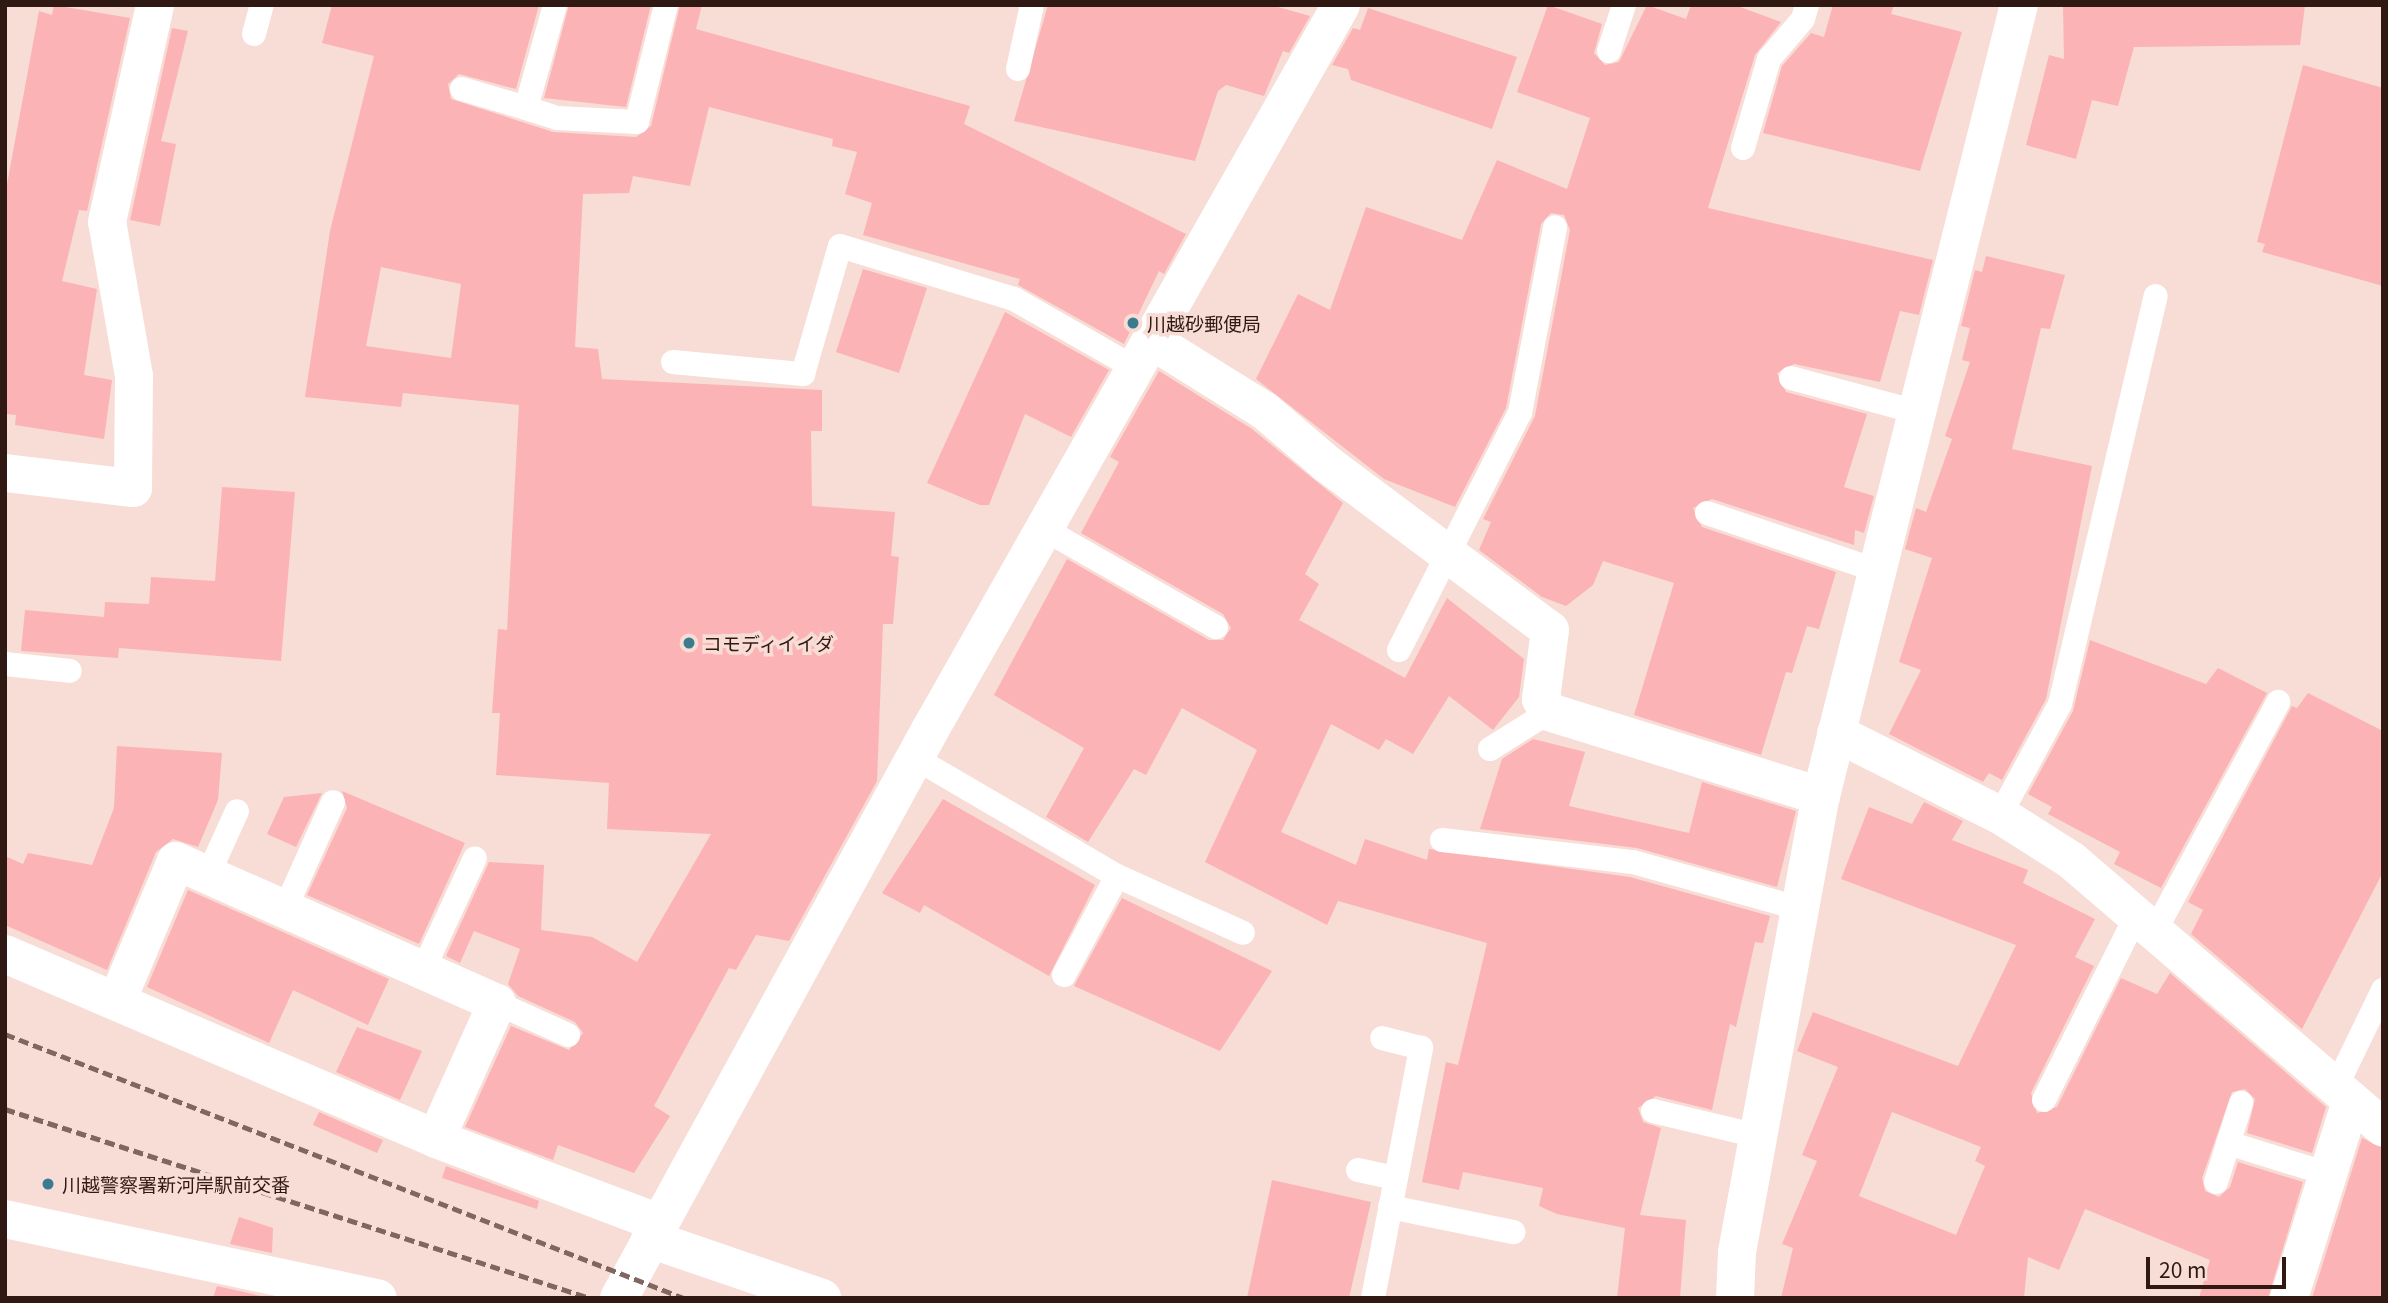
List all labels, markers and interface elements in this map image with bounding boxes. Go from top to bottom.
place label: 川越砂郵便局 [1147,312,1261,334]
marker: 川越砂郵便局 [1125,315,1141,331]
place label: コモディイイダ [703,632,836,654]
marker: コモディイイダ [681,635,697,651]
place label: 川越警察署新河岸駅前交番 [62,1173,290,1195]
marker: 川越警察署新河岸駅前交番 [40,1176,56,1192]
scale bar [2150,1244,2290,1288]
text: 20 m [2159,1254,2206,1284]

